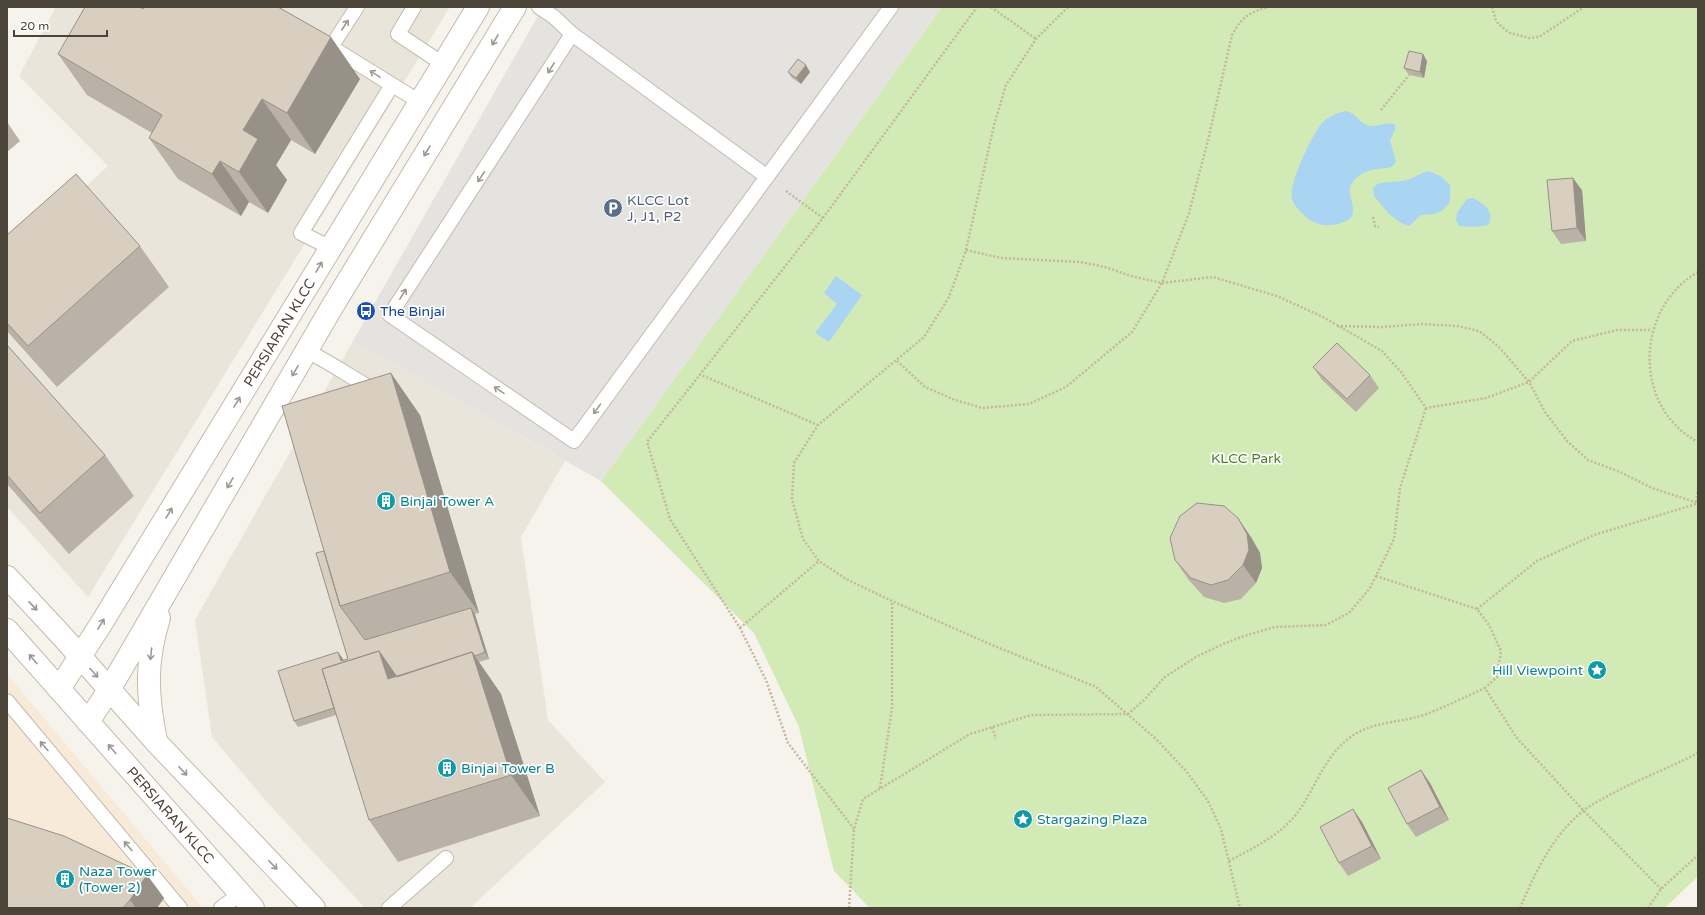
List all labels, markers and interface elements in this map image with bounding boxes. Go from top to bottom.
scale bar [14,12,107,38]
text: 20 m [20,19,49,33]
one-way arrow [341,20,349,31]
one-way arrow [491,34,499,45]
one-way arrow [547,62,555,73]
one-way arrow [369,70,381,78]
one-way arrow [423,145,431,157]
one-way arrow [477,171,485,182]
place label: KLCC Lot J, J1, P2 [627,192,690,225]
parking icon: KLCC Lot J, J1, P2 [602,197,624,219]
one-way arrow [316,261,324,273]
street label: PERSIARAN KLCC [240,275,319,390]
one-way arrow [400,288,408,300]
bus stop icon: The Binjai [355,300,377,322]
place label: The Binjai [380,303,445,320]
one-way arrow [291,365,299,377]
one-way arrow [494,386,505,394]
one-way arrow [233,396,241,408]
one-way arrow [593,404,601,415]
park label: KLCC Park [1211,450,1281,467]
one-way arrow [225,477,233,489]
building icon: Binjai Tower A [375,490,397,512]
place label: Binjai Tower A [400,493,495,510]
one-way arrow [165,507,173,519]
one-way arrow [29,601,38,611]
one-way arrow [97,619,105,630]
one-way arrow [147,647,154,660]
one-way arrow [29,654,38,665]
place icon: Hill Viewpoint [1586,659,1608,681]
place label: Hill Viewpoint [1492,662,1584,679]
one-way arrow [90,668,99,678]
one-way arrow [40,741,49,751]
one-way arrow [108,744,117,755]
building icon: Binjai Tower B [436,757,458,779]
place label: Binjai Tower B [461,760,555,777]
street label: PERSIARAN KLCC [123,763,218,867]
one-way arrow [179,766,188,776]
place icon: Stargazing Plaza [1012,808,1034,830]
place label: Stargazing Plaza [1037,811,1147,828]
one-way arrow [123,840,132,851]
one-way arrow [268,860,278,870]
place label: Naza Tower (Tower 2) [79,863,158,896]
building icon: Naza Tower (Tower 2) [54,868,76,890]

